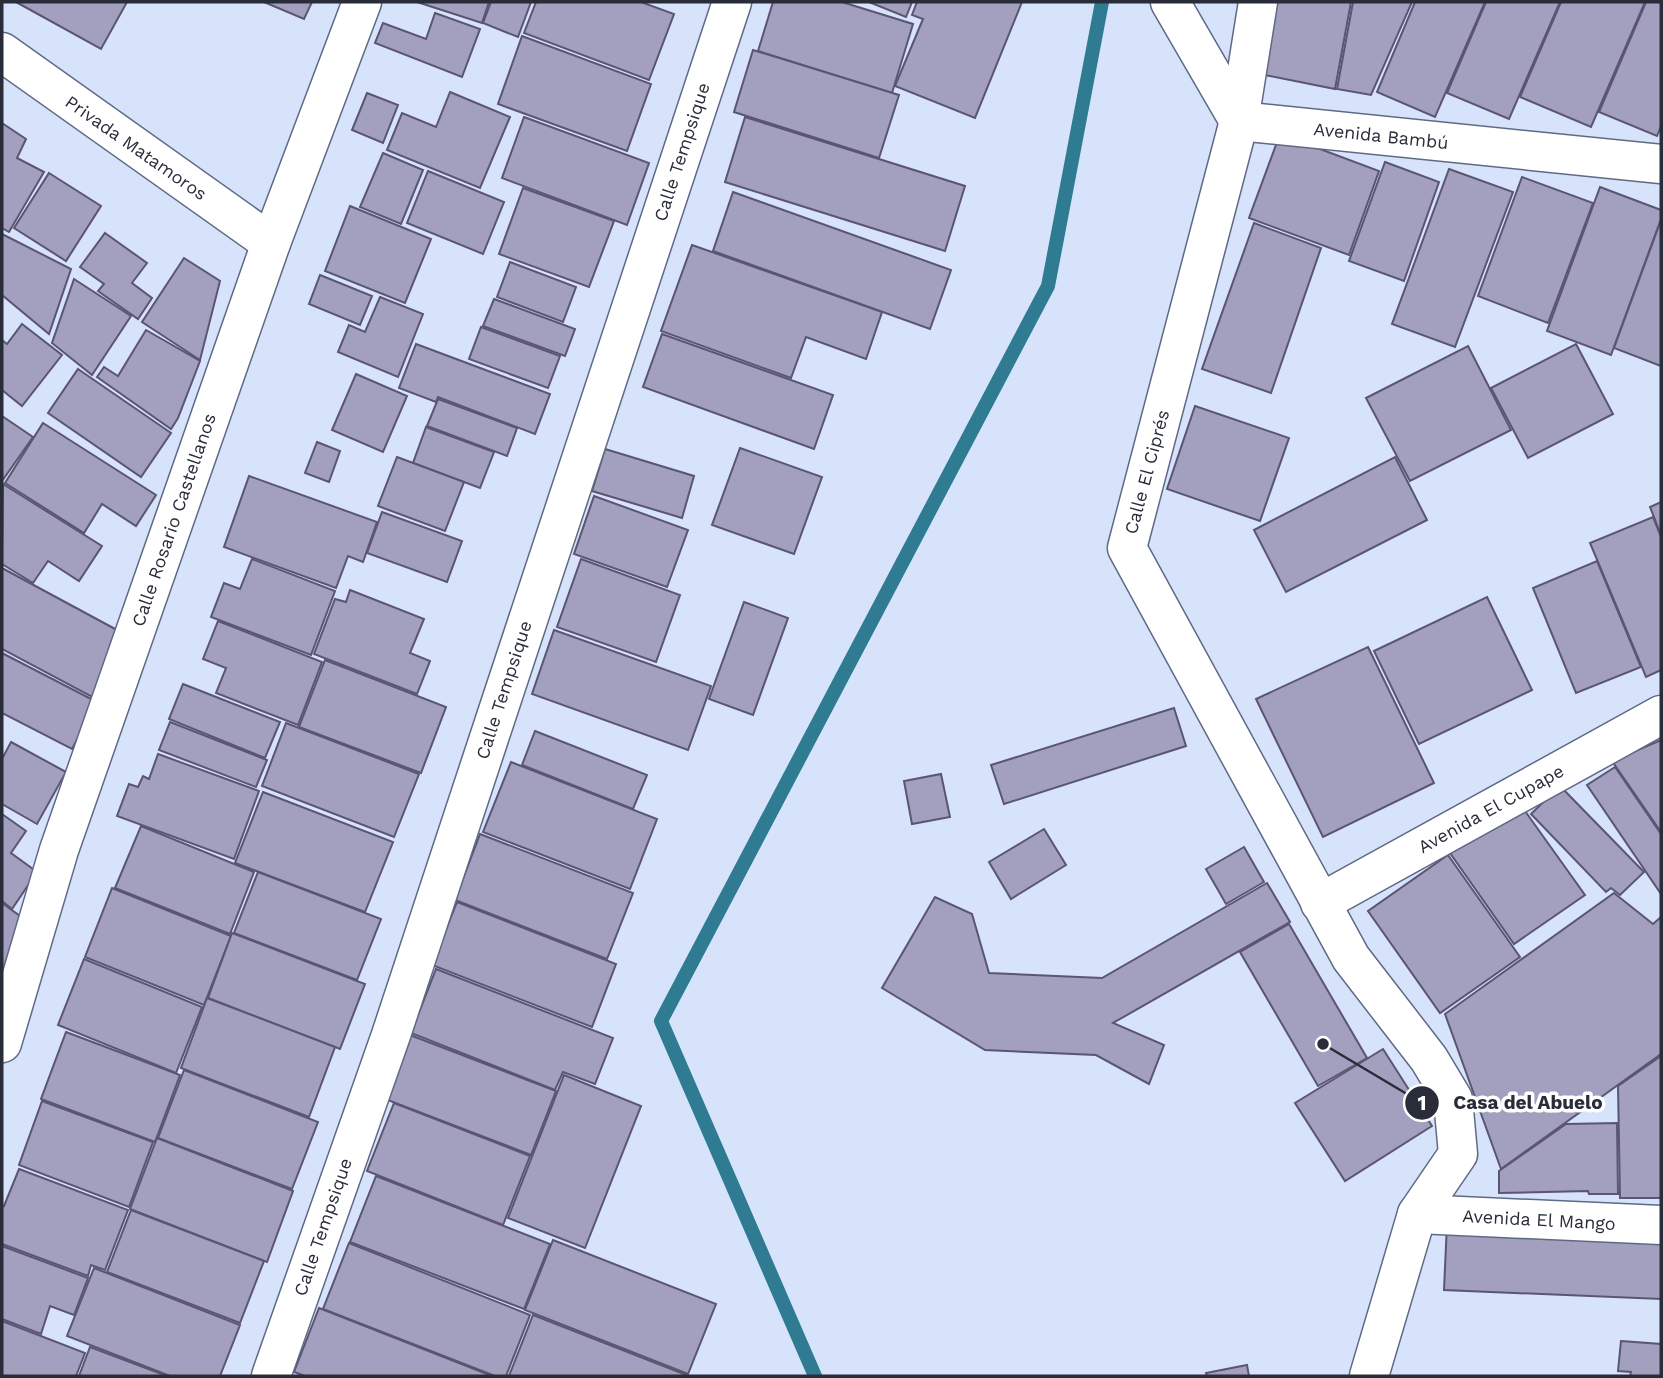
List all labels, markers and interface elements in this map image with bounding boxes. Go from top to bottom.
street label: Calle Tempsique [649,80,714,224]
street label: Privada Matamoros [62,91,211,204]
street label: Avenida Bambú [1312,118,1450,153]
street label: Calle El Ciprés [1120,407,1173,536]
street label: Calle Rosario Castellanos [127,411,220,629]
street label: Calle Tempsique [471,618,536,762]
street label: Avenida El Cupape [1414,760,1567,857]
callout: Casa del Abuelo [1404,1083,1617,1123]
text: 1 [1417,1090,1427,1115]
text: Casa del Abuelo [1453,1091,1603,1114]
street label: Calle Tempsique [289,1155,356,1299]
street label: Avenida El Mango [1462,1205,1616,1234]

